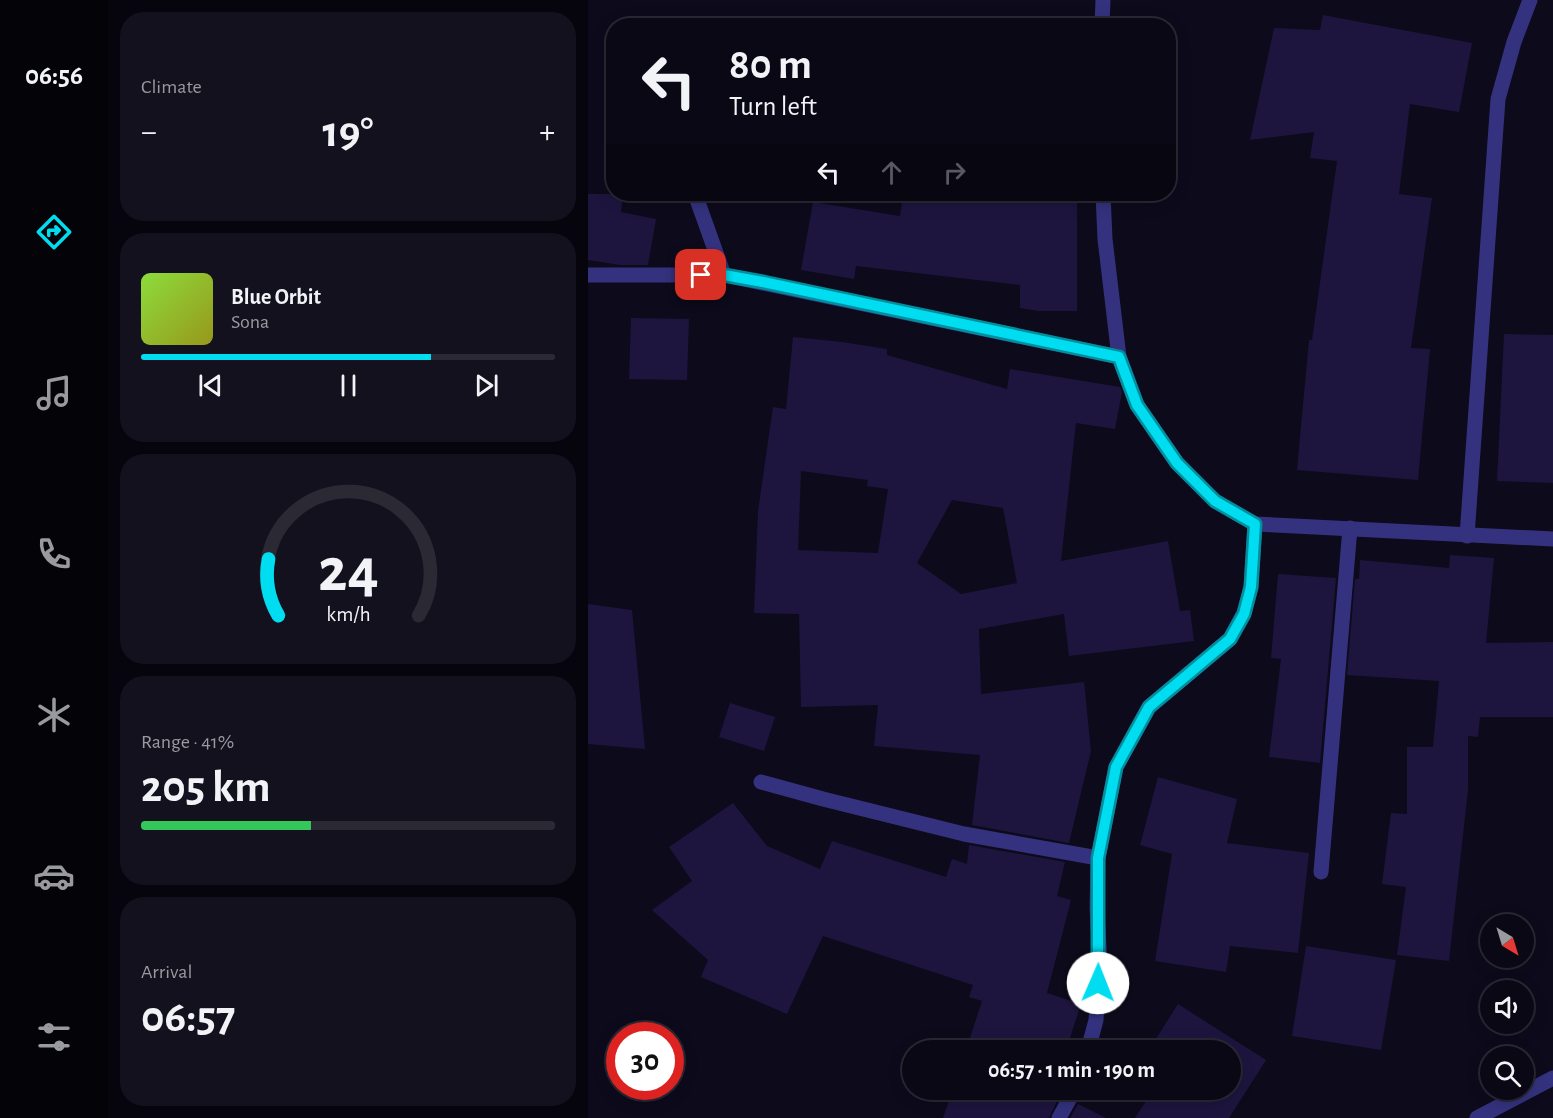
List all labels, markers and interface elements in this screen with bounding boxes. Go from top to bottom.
icon: left [630,42,708,120]
text: 80 m [729,44,812,86]
text: 06:56 [25,62,83,89]
text: Climate [141,77,202,97]
text: Turn left [729,93,817,120]
text: 19° [322,110,374,155]
text: − [141,116,157,149]
text: + [539,116,555,149]
icon: left [812,156,845,189]
icon: ahead [875,156,908,189]
icon: right [938,156,971,189]
icon: directions [33,211,75,253]
pin [675,249,726,300]
icon: arrive [684,258,717,291]
text: Blue Orbit [231,286,321,308]
text: Sona [231,312,269,332]
icon: previous [194,369,227,402]
icon: pause [332,369,365,402]
icon: next [470,369,503,402]
icon: music [33,372,75,414]
icon: phone [33,533,75,575]
text: 24 [318,540,378,602]
text: km/h [326,604,370,625]
icon: climate [33,694,75,736]
text: Range · 41% [141,732,234,752]
text: 205 km [141,765,270,810]
icon: car [33,855,75,897]
north arrow [1480,914,1534,968]
map controls [1480,914,1534,1100]
position arrow [1066,951,1130,1015]
text: Arrival [141,962,192,982]
button: sound [1480,980,1534,1034]
text: 06:57 [141,995,235,1040]
icon: filters [33,1016,75,1058]
speed limit sign: 30 [606,1022,684,1100]
button: search [1480,1046,1534,1100]
text: 06:57 · 1 min · 190 m [988,1059,1155,1081]

